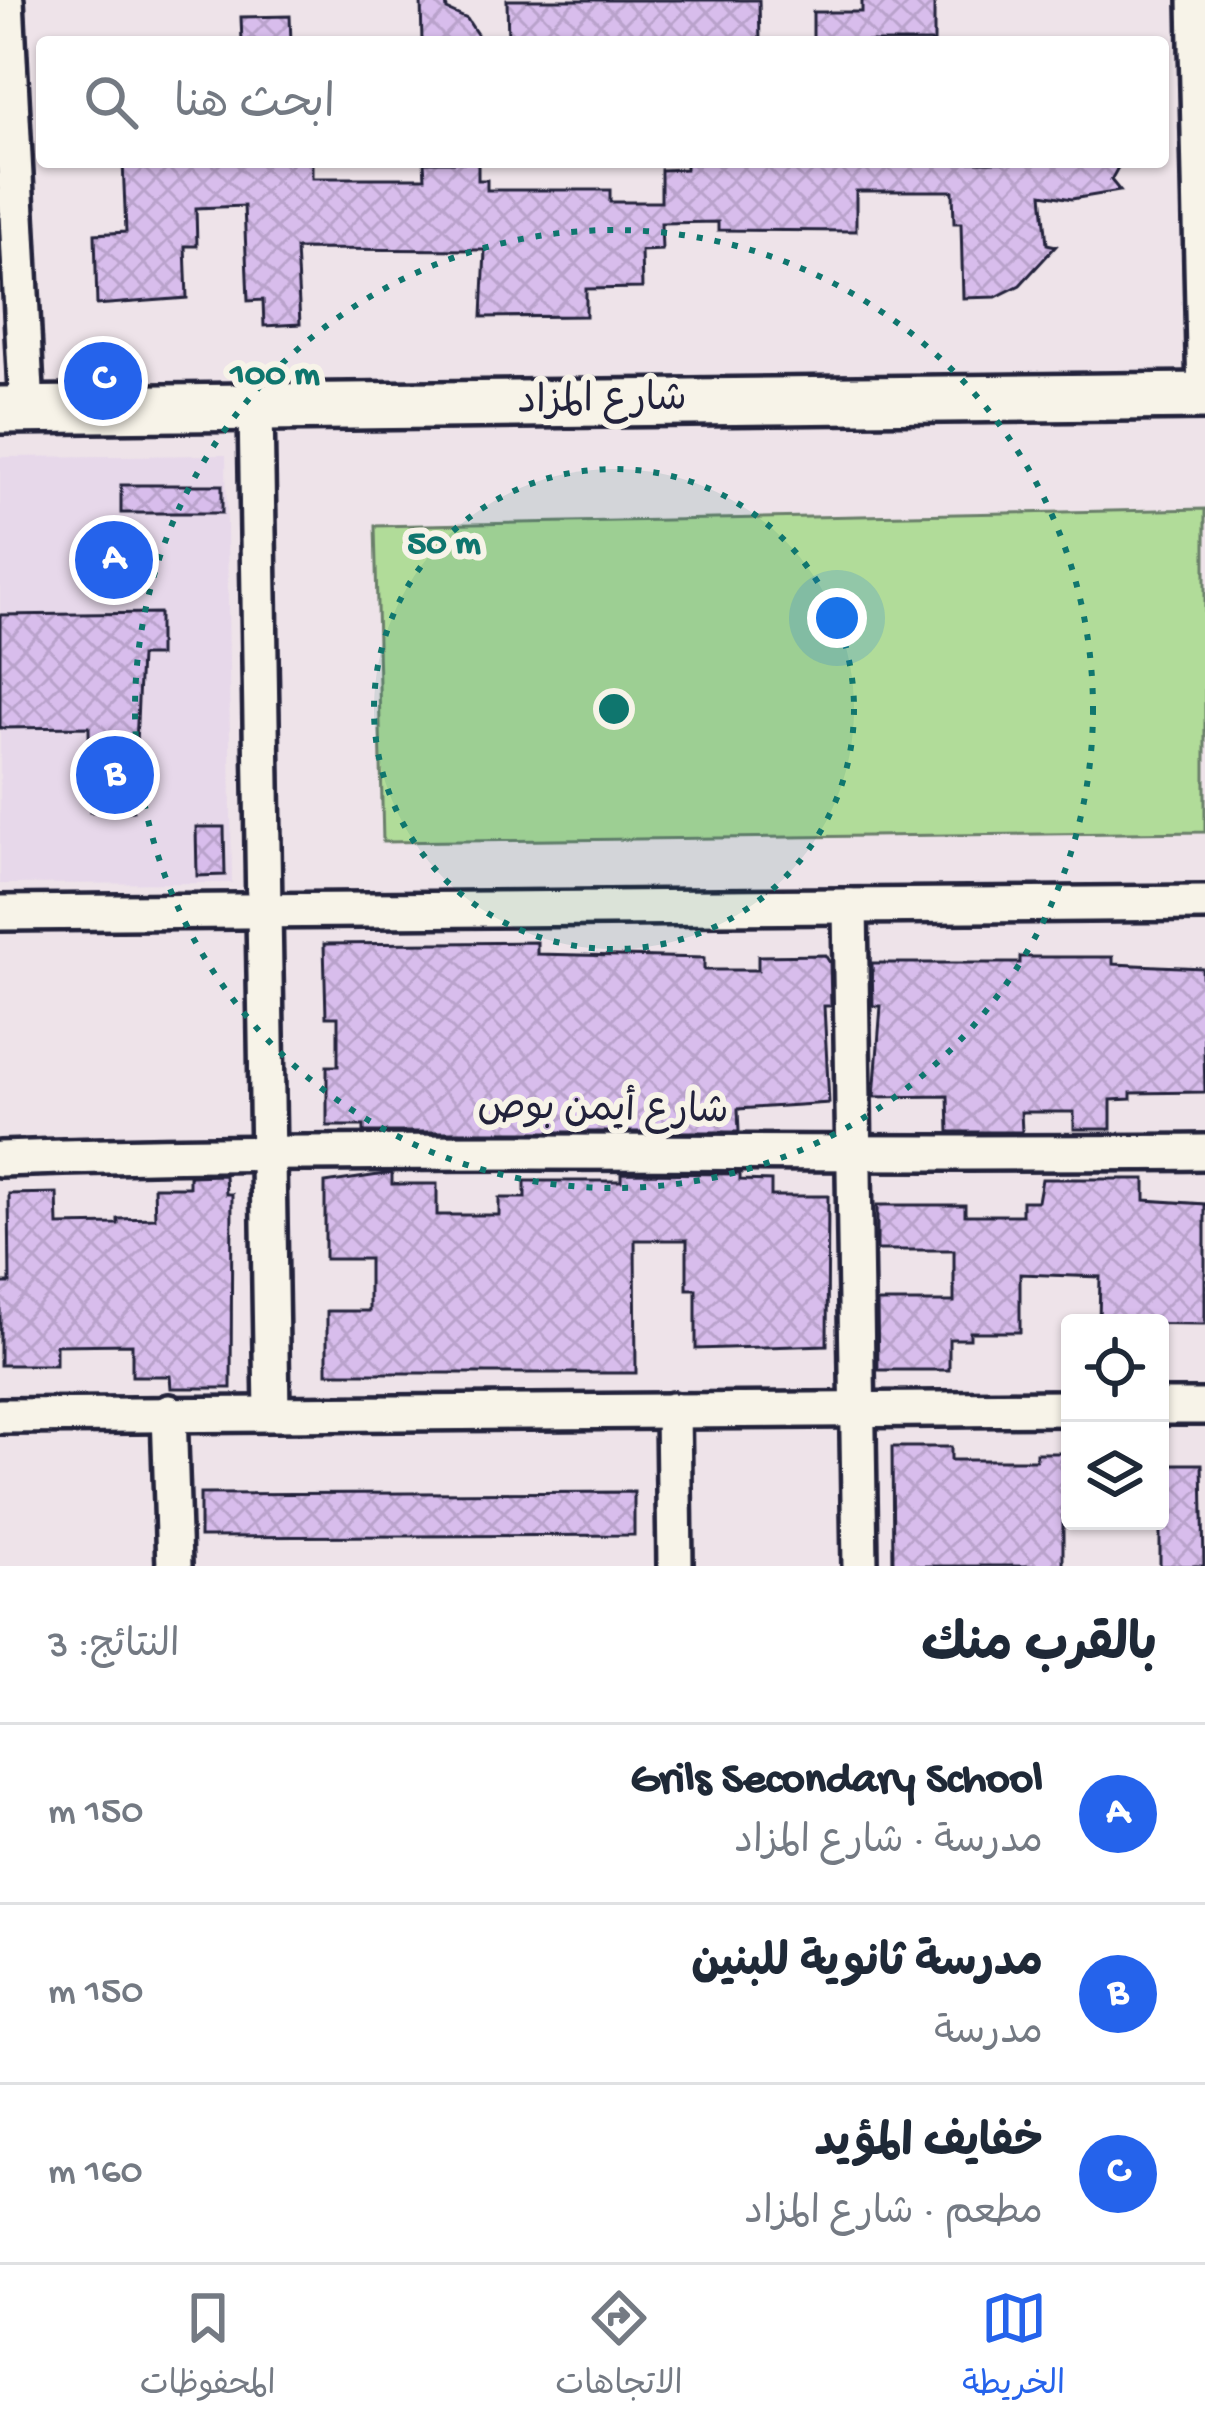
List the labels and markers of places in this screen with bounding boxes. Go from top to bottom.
pin: C [64,336,142,426]
pin: A [75,515,153,605]
centre of rings [593,688,635,730]
pin: B [76,730,154,820]

